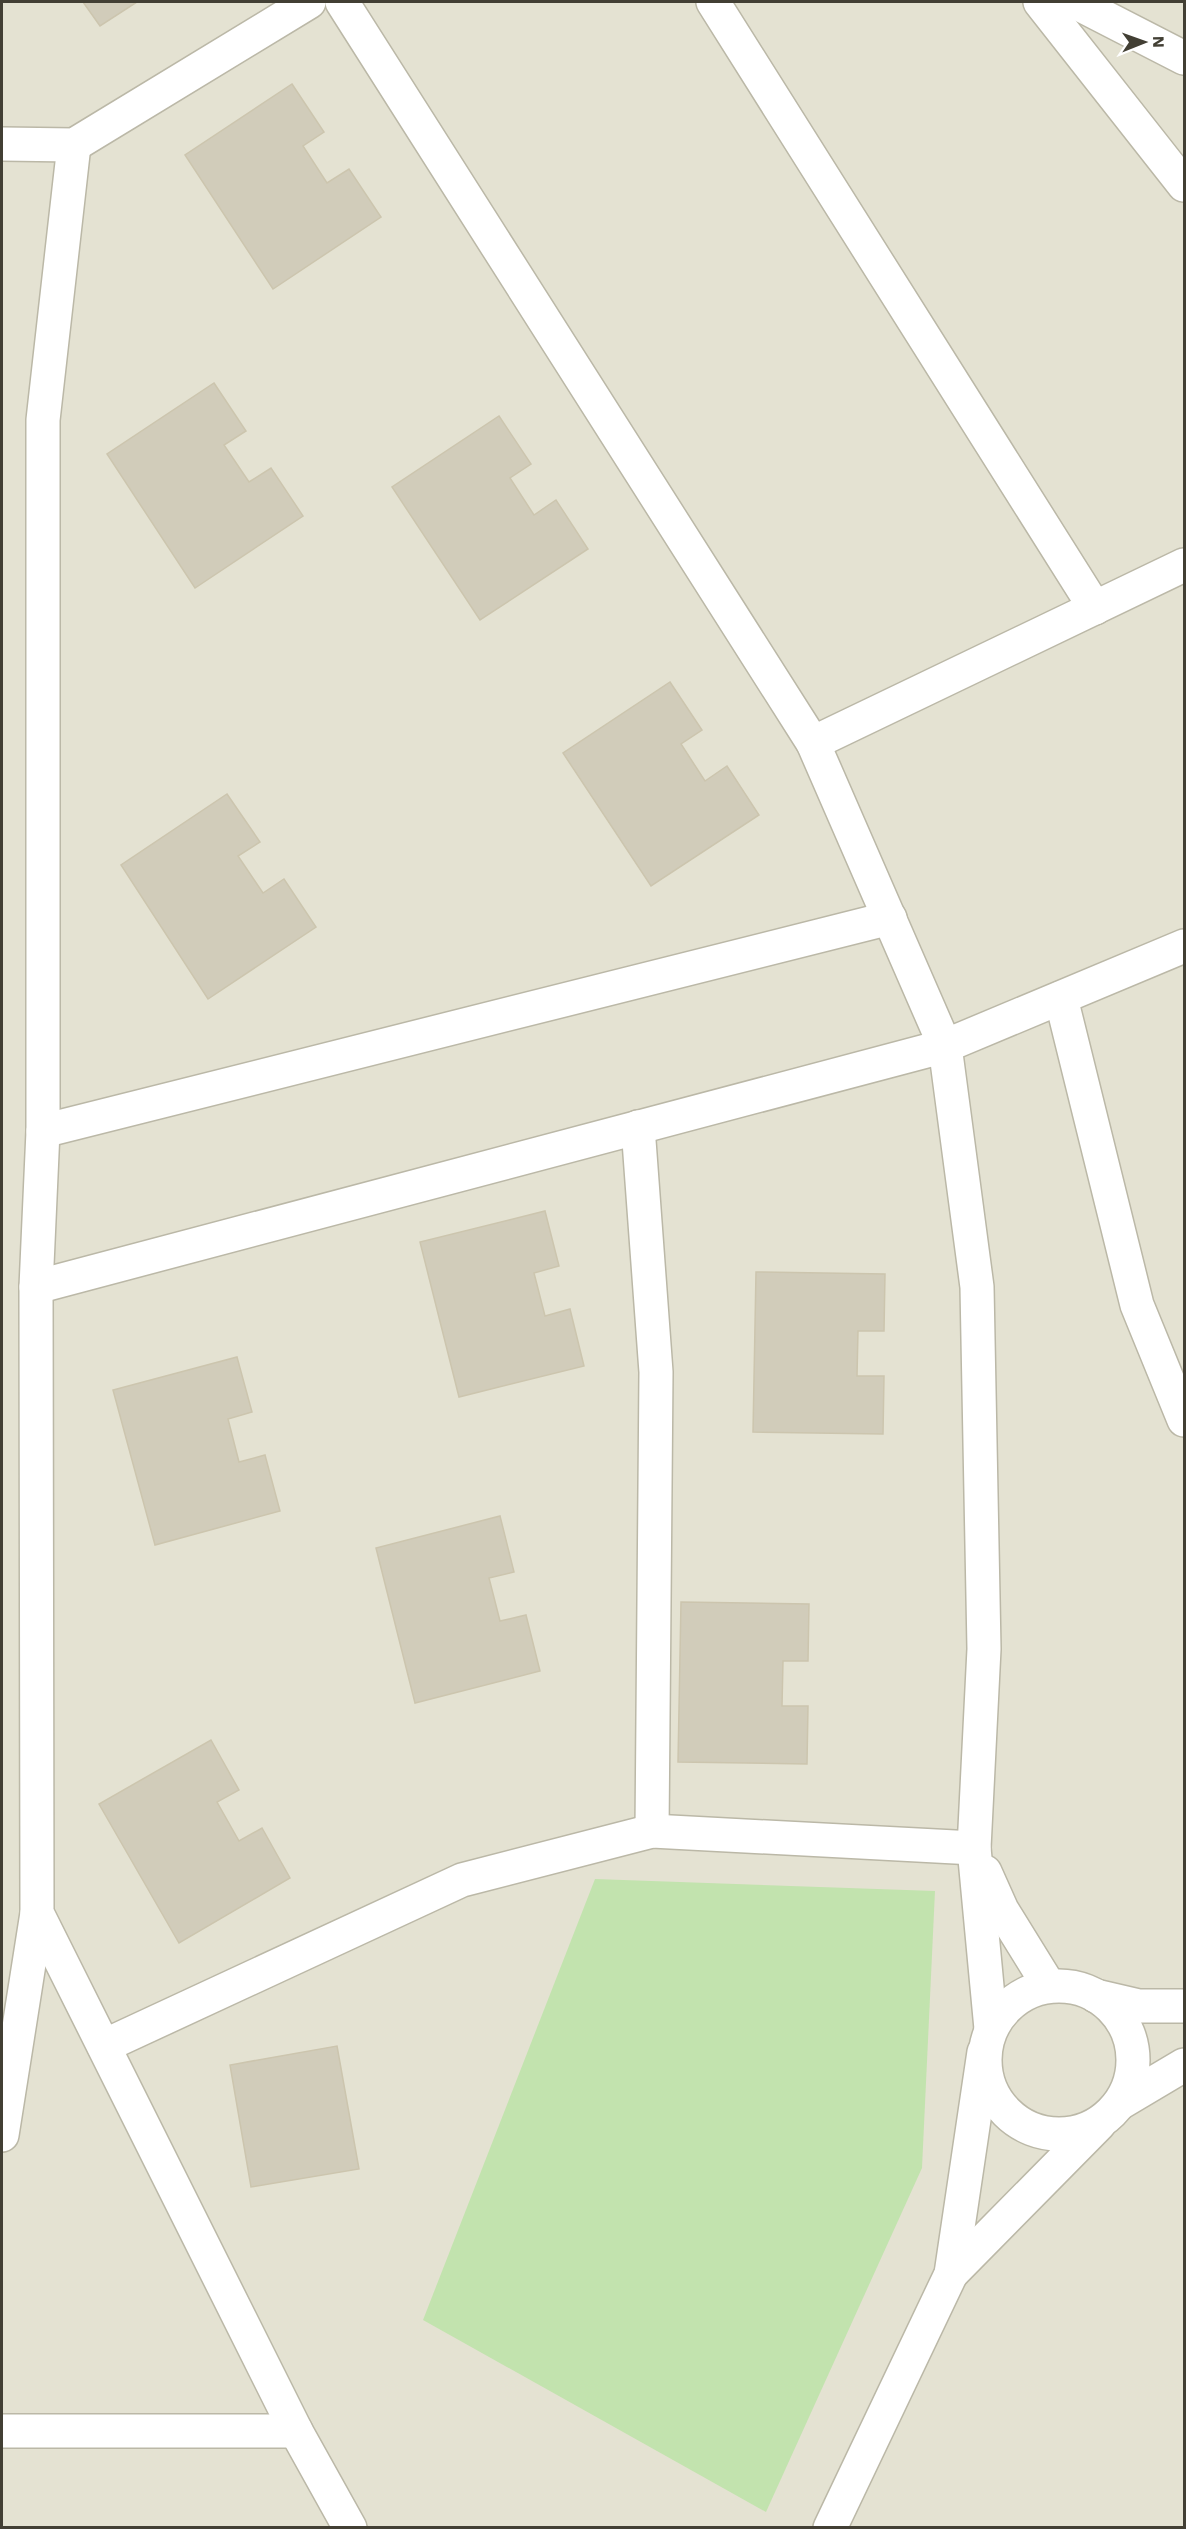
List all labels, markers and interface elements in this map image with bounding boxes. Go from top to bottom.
north arrow [1114,12,1174,72]
text: N [1149,36,1168,48]

